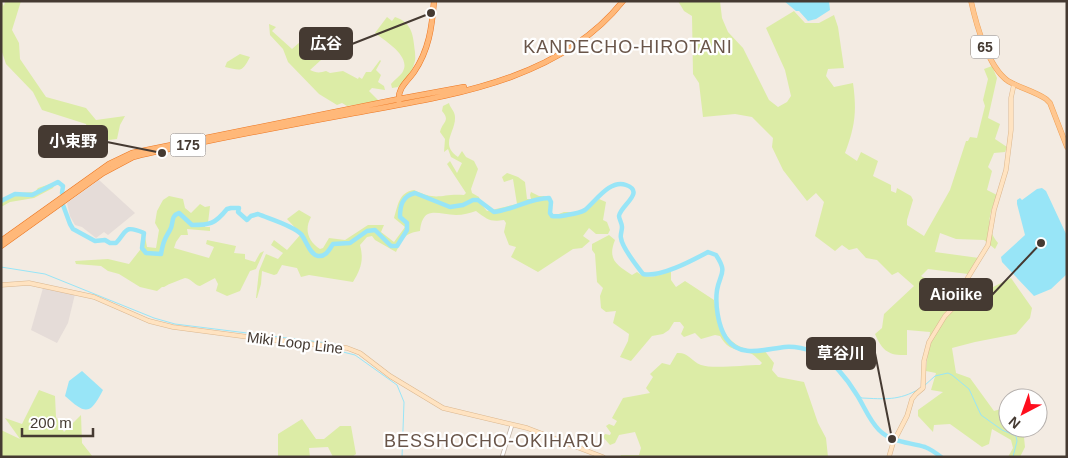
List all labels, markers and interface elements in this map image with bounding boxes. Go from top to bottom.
callout: 広谷 [300,28,352,59]
text: 広谷 [310,35,342,52]
road number: 65 [971,36,999,58]
district label: KANDECHO-HIROTANI [523,37,733,57]
callout: 小束野 [39,126,107,157]
text: 小束野 [49,133,97,150]
road number: 175 [170,134,206,156]
callout: Aioiike [920,279,992,310]
text: Aioiike [930,286,982,303]
street label: Miki Loop Line [246,328,344,357]
callout: 草谷川 [807,338,875,369]
text: 草谷川 [817,345,865,362]
north arrow [998,388,1048,438]
scale bar [22,406,94,438]
text: N [1005,413,1024,432]
text: 200 m [30,414,72,431]
district label: BESSHOCHO-OKIHARU [384,431,604,451]

